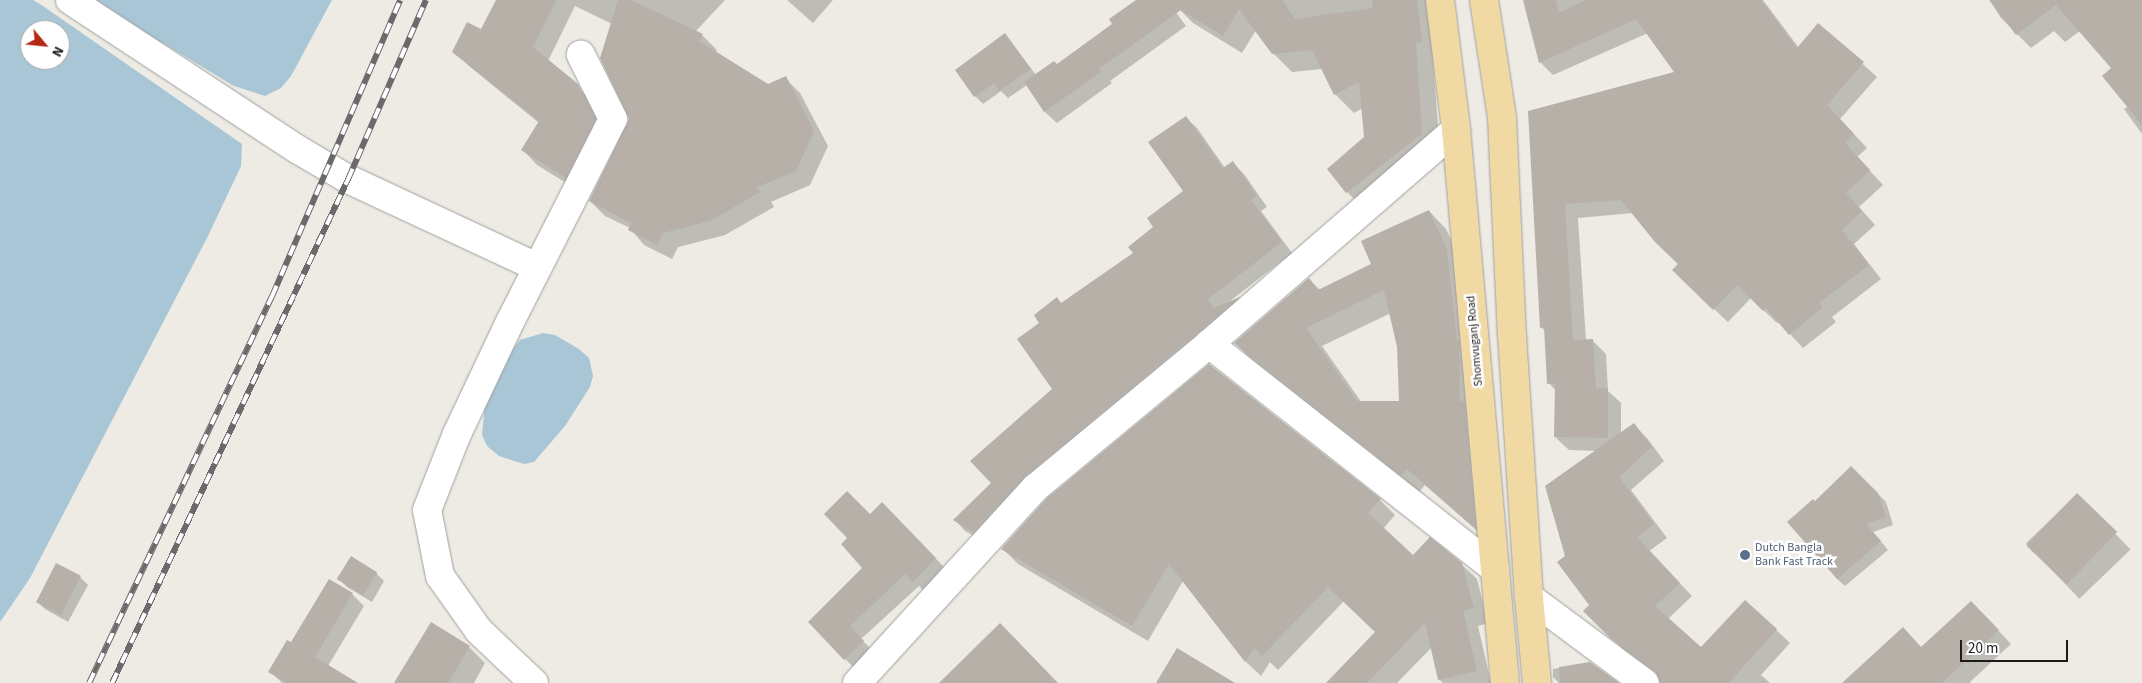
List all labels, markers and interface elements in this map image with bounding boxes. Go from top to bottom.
north arrow [20,20,70,70]
text: N [46,43,68,60]
street label: Shomvuganj Road [1464,295,1486,387]
place label: Dutch Bangla Bank Fast Track [1755,541,1833,569]
marker: Dutch Bangla Bank Fast Track [1739,549,1751,561]
scale bar [1962,630,2070,662]
text: 20 m [1968,638,1998,659]

